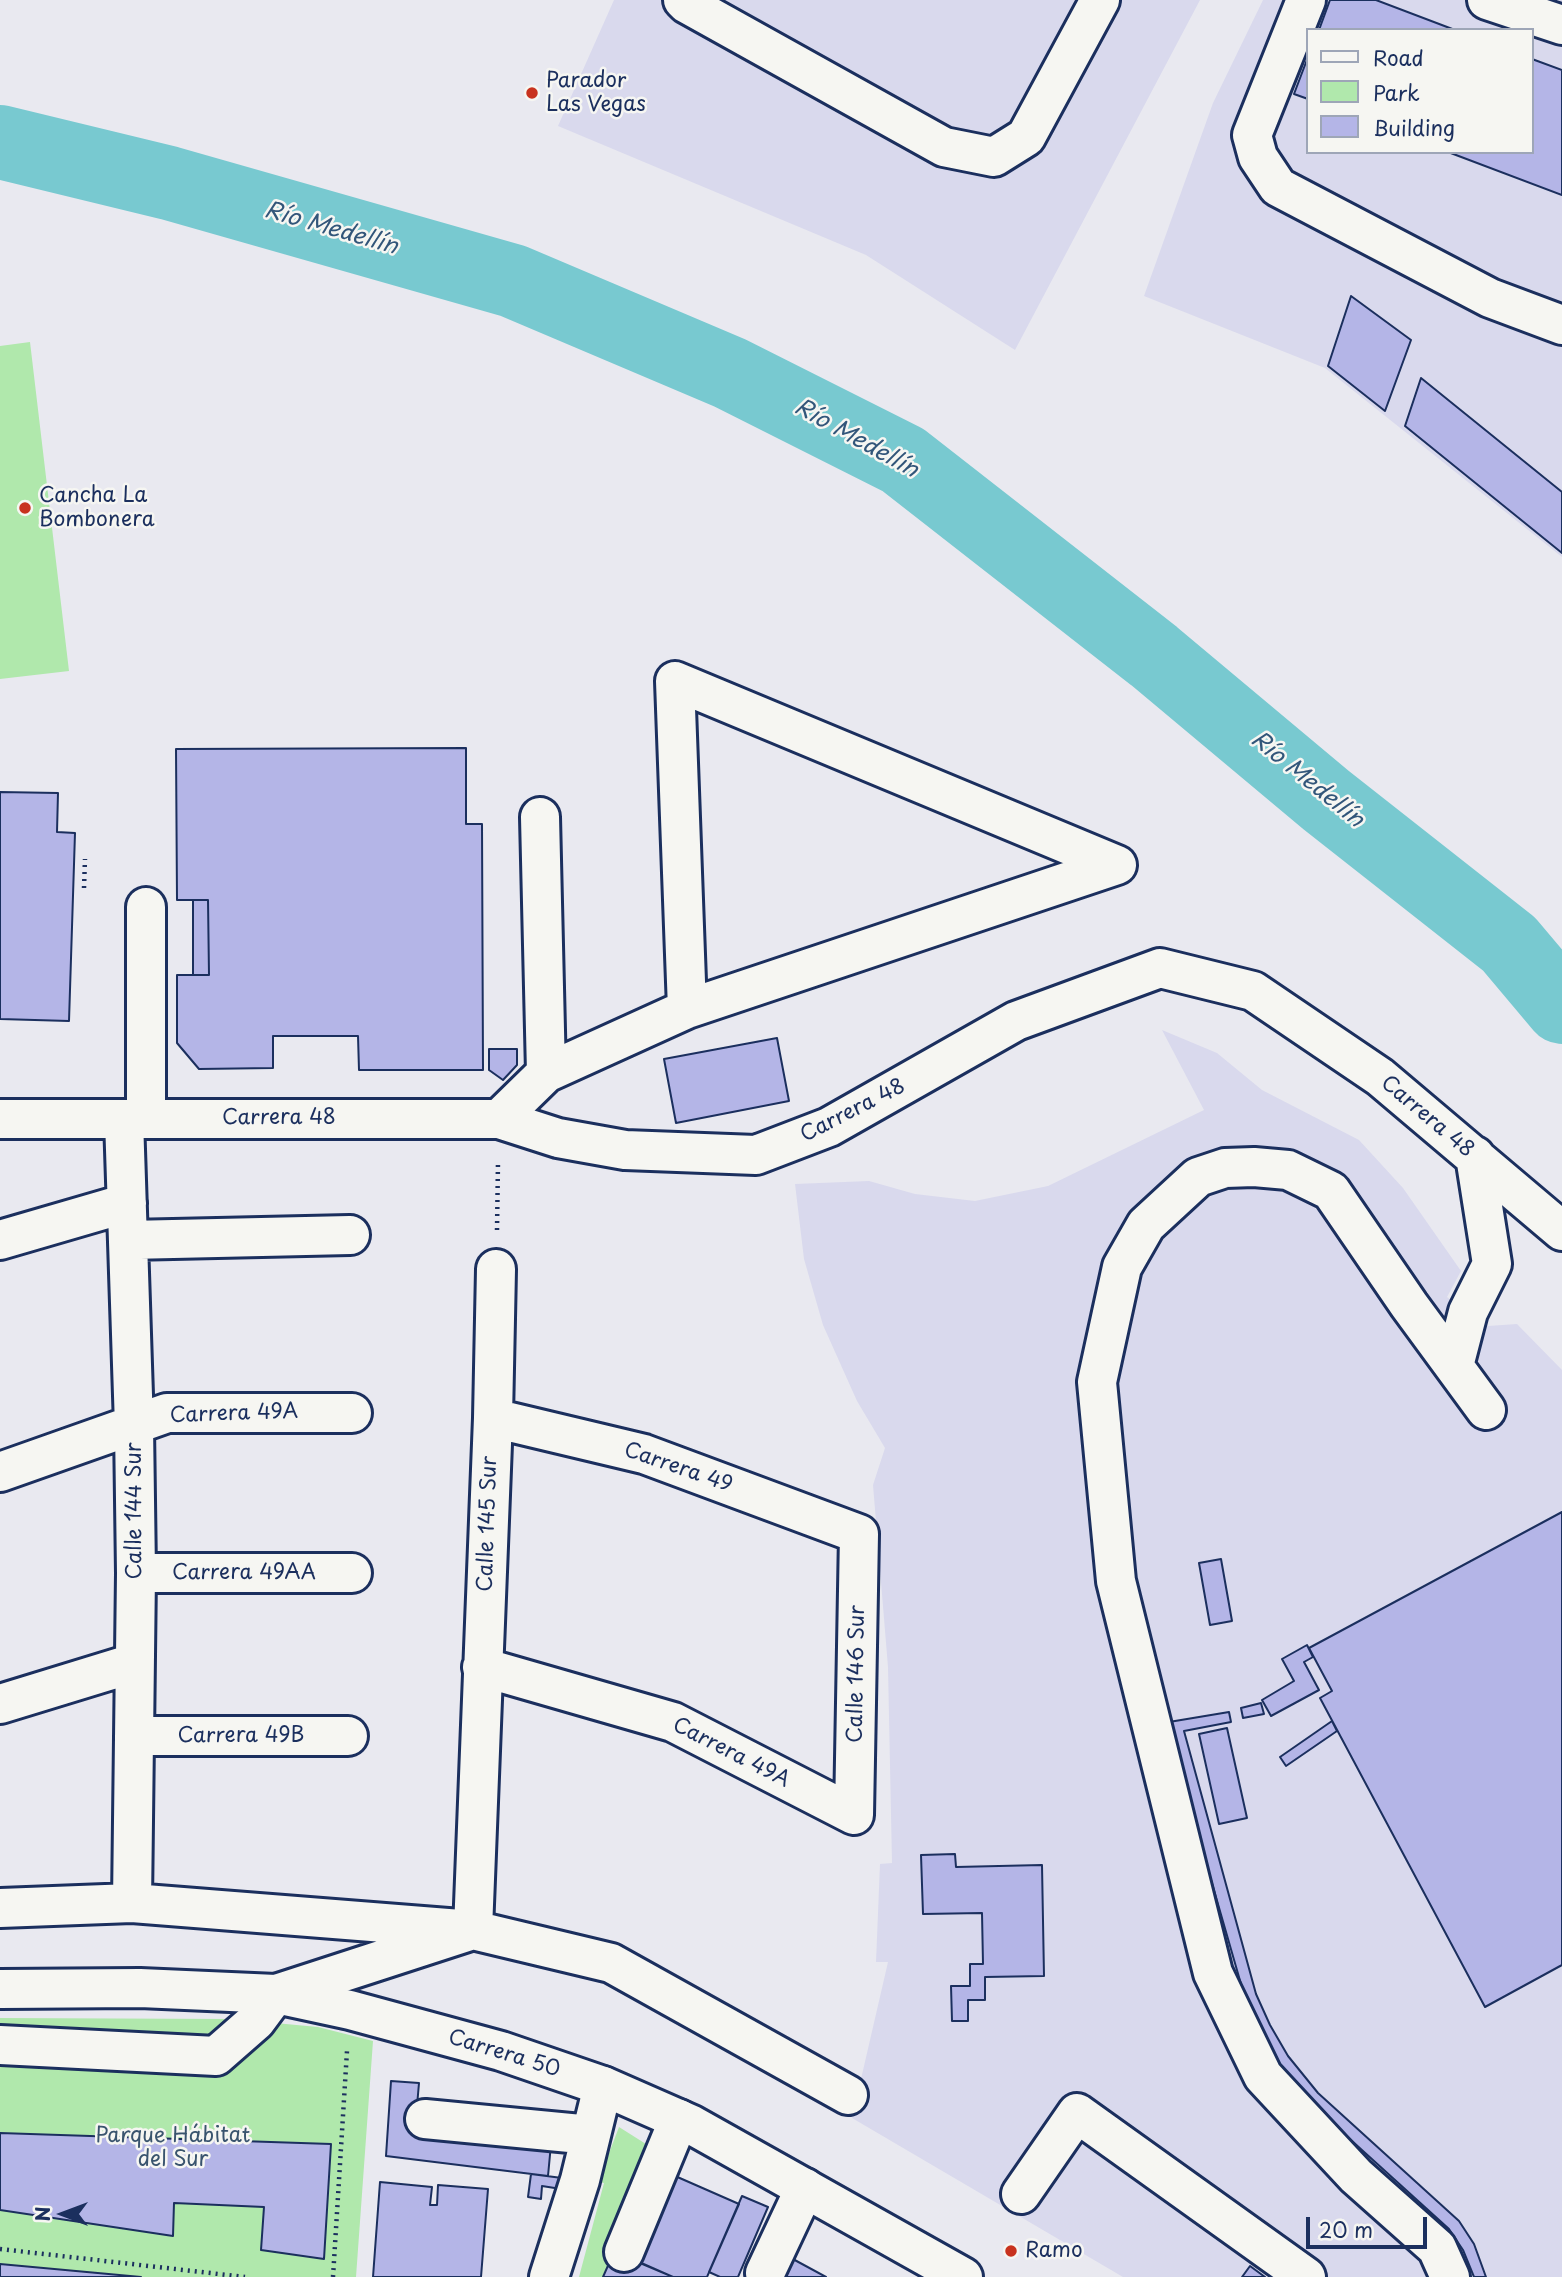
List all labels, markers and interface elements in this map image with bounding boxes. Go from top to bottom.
legend [1306,28,1534,154]
text: Road [1373,41,1424,73]
place label: Parador Las Vegas [546,68,646,118]
text: Park [1373,76,1420,108]
marker: Parador Las Vegas [524,85,540,101]
text: Building [1373,111,1455,143]
water label: Río Medellín [261,197,401,261]
water label: Río Medellín [789,394,923,484]
place label: Cancha La Bombonera [39,483,154,533]
marker: Cancha La Bombonera [17,500,33,516]
water label: Río Medellín [1245,726,1369,834]
street label: Carrera 48 [1375,1071,1479,1163]
street label: Carrera 48 [796,1074,910,1148]
street label: Carrera 48 [222,1105,336,1131]
street label: Carrera 49A [169,1399,299,1429]
street label: Carrera 49 [621,1438,735,1498]
street label: Calle 144 Sur [122,1443,148,1579]
street label: Calle 145 Sur [473,1456,503,1592]
street label: Carrera 49AA [172,1560,316,1586]
street label: Calle 146 Sur [843,1605,871,1743]
street label: Carrera 49A [668,1713,794,1793]
street label: Carrera 49B [178,1723,304,1749]
street label: Carrera 50 [445,2025,563,2083]
park label: Parque Hábitat del Sur [96,2123,250,2173]
north arrow [28,2179,98,2249]
scale bar [1310,2204,1431,2248]
text: N [28,2206,56,2222]
text: 20 m [1319,2213,1373,2245]
place label: Ramo [1025,2238,1083,2264]
marker: Ramo [1003,2243,1019,2259]

